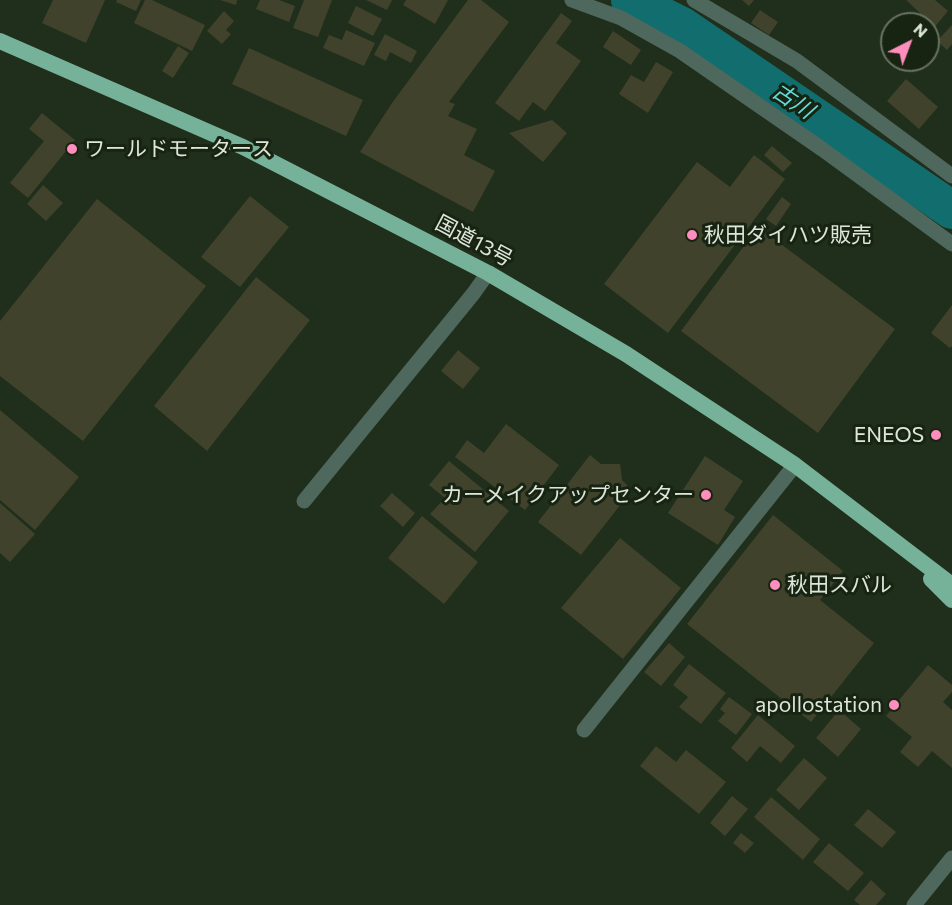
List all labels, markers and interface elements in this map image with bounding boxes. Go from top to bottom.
north arrow [880,12,940,72]
text: N [910,19,932,41]
water label: 古川 [767,78,819,124]
place label: ワールドモータース [84,136,273,162]
marker: ワールドモータース [65,142,79,156]
street label: 国道13号 [431,210,517,272]
place label: 秋田ダイハツ販売 [704,222,872,248]
marker: 秋田ダイハツ販売 [685,228,699,242]
place label: ENEOS [854,422,924,448]
marker: ENEOS [929,428,943,442]
place label: カーメイクアップセンター [442,482,694,508]
marker: カーメイクアップセンター [699,488,713,502]
place label: 秋田スバル [787,572,892,598]
marker: 秋田スバル [768,578,782,592]
place label: apollostation [755,692,882,718]
marker: apollostation [887,698,901,712]

